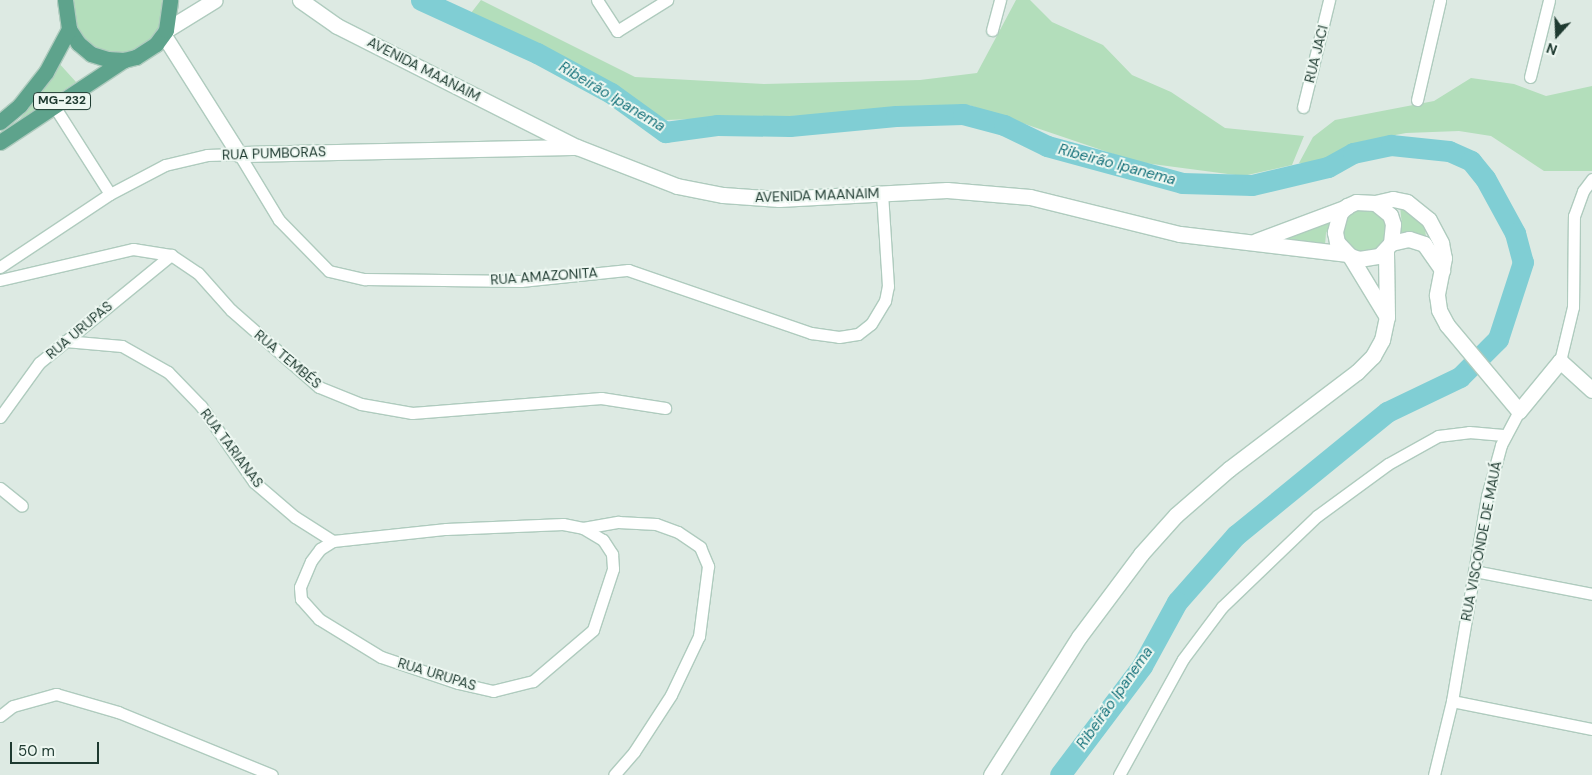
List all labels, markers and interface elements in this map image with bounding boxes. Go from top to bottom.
north arrow [1532,10,1582,60]
street label: RUA JACI [1301,23,1331,85]
street label: AVENIDA MAANAIM [365,33,483,105]
text: N [1544,39,1560,59]
water label: Ribeirão Ipanema [556,58,668,136]
road number: MG-232 [32,92,92,110]
water label: Ribeirão Ipanema [1056,141,1178,189]
street label: RUA PUMBORAS [222,143,326,163]
street label: AVENIDA MAANAIM [754,184,880,206]
street label: RUA AMAZONITA [490,264,598,288]
street label: RUA URUPAS [43,298,115,362]
street label: RUA TEMBÉS [251,326,325,392]
street label: RUA TARIANAS [197,405,267,491]
street label: RUA VISCONDE DE MAUÁ [1457,460,1505,622]
water label: Ribeirão Ipanema [1073,643,1157,753]
street label: RUA URUPAS [396,654,478,694]
scale bar [12,732,101,764]
text: 50 m [18,741,55,761]

